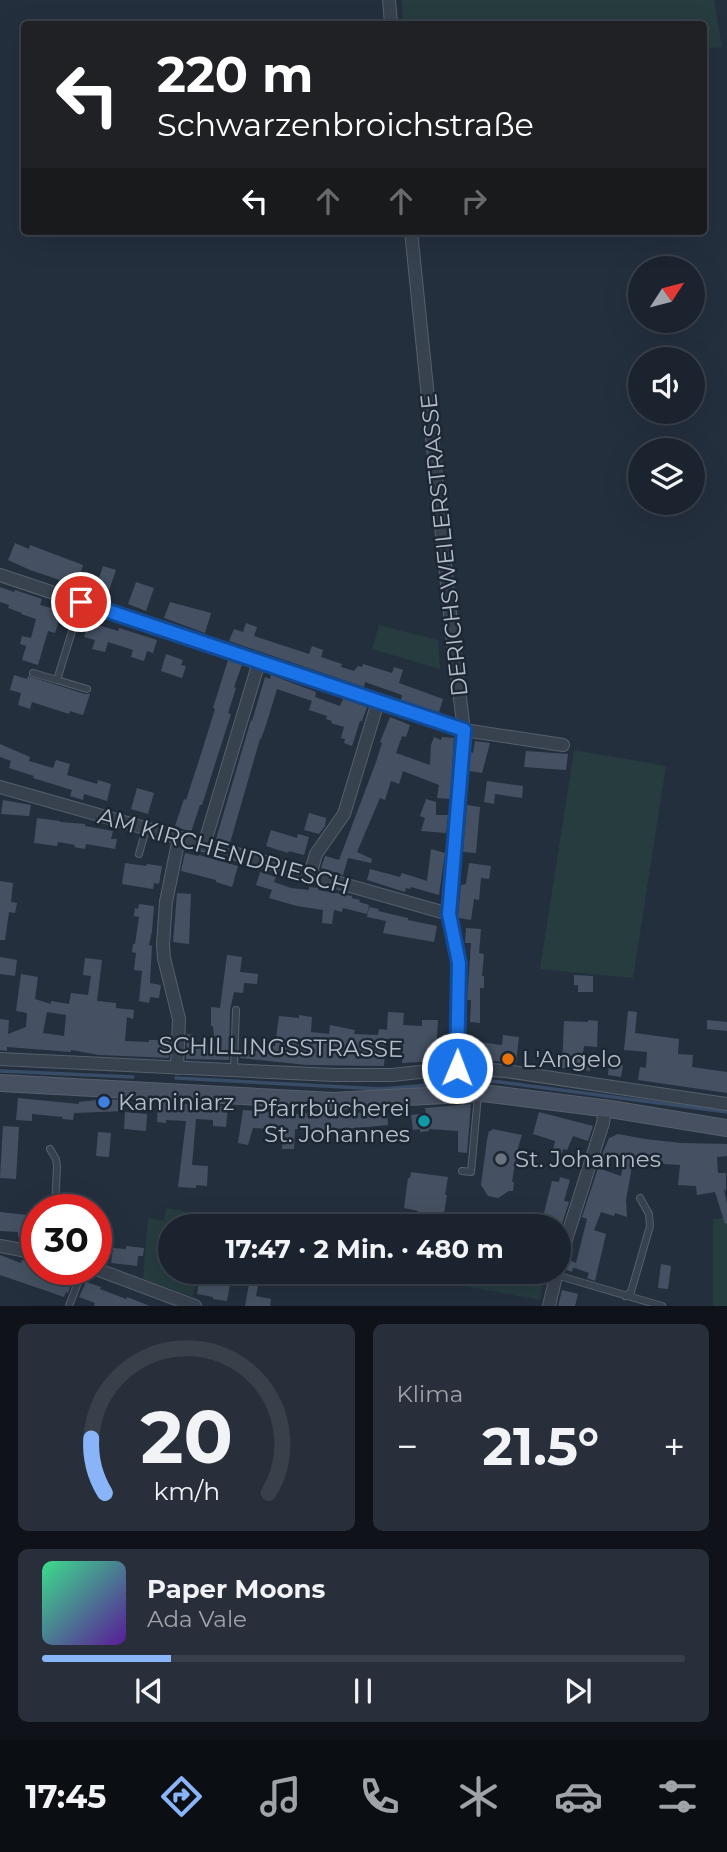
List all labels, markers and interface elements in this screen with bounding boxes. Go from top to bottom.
text: 220 m [157,45,313,104]
icon: left [42,49,133,140]
text: Schwarzenbroichstraße [157,105,534,144]
icon: left [236,182,274,220]
icon: ahead [309,182,347,220]
icon: ahead [382,182,420,220]
icon: right [455,182,493,220]
north arrow [628,256,705,332]
map controls [628,256,705,515]
button: sound [628,347,705,424]
street label: DERICHSWEILERSTRASSE [414,392,474,698]
button: layers [628,438,705,515]
pin [51,572,111,632]
icon: arrive [62,583,100,621]
street label: AM KIRCHENDRIESCH [95,802,353,900]
street label: SCHILLINGSSTRASSE [158,1031,404,1063]
position arrow [420,1031,494,1105]
place label: L'Angelo [522,1045,621,1073]
marker: L'Angelo [500,1051,516,1067]
place label: Kaminiarz [118,1088,234,1116]
marker: Kaminiarz [96,1094,112,1110]
place label: Pfarrbücherei St. Johannes [252,1094,410,1148]
marker: Pfarrbücherei St. Johannes [416,1113,432,1129]
place label: St. Johannes [515,1145,661,1173]
marker: St. Johannes [493,1151,509,1167]
speed limit sign: 30 [21,1194,112,1285]
text: 17:47 · 2 Min. · 480 m [225,1233,504,1265]
text: Klima [397,1380,463,1408]
text: 20 [140,1394,232,1482]
text: 21.5° [482,1415,599,1478]
text: − [397,1423,418,1470]
text: + [663,1423,685,1470]
text: km/h [153,1476,220,1506]
text: Paper Moons [147,1573,325,1605]
text: Ada Vale [147,1605,247,1633]
icon: previous [130,1672,168,1710]
icon: pause [344,1672,382,1710]
icon: next [559,1672,597,1710]
icon: directions [157,1772,206,1821]
icon: music [256,1772,305,1821]
icon: phone [355,1772,404,1821]
icon: climate [454,1772,503,1821]
icon: car [554,1772,603,1821]
icon: filters [653,1772,702,1821]
text: 17:45 [25,1777,106,1816]

